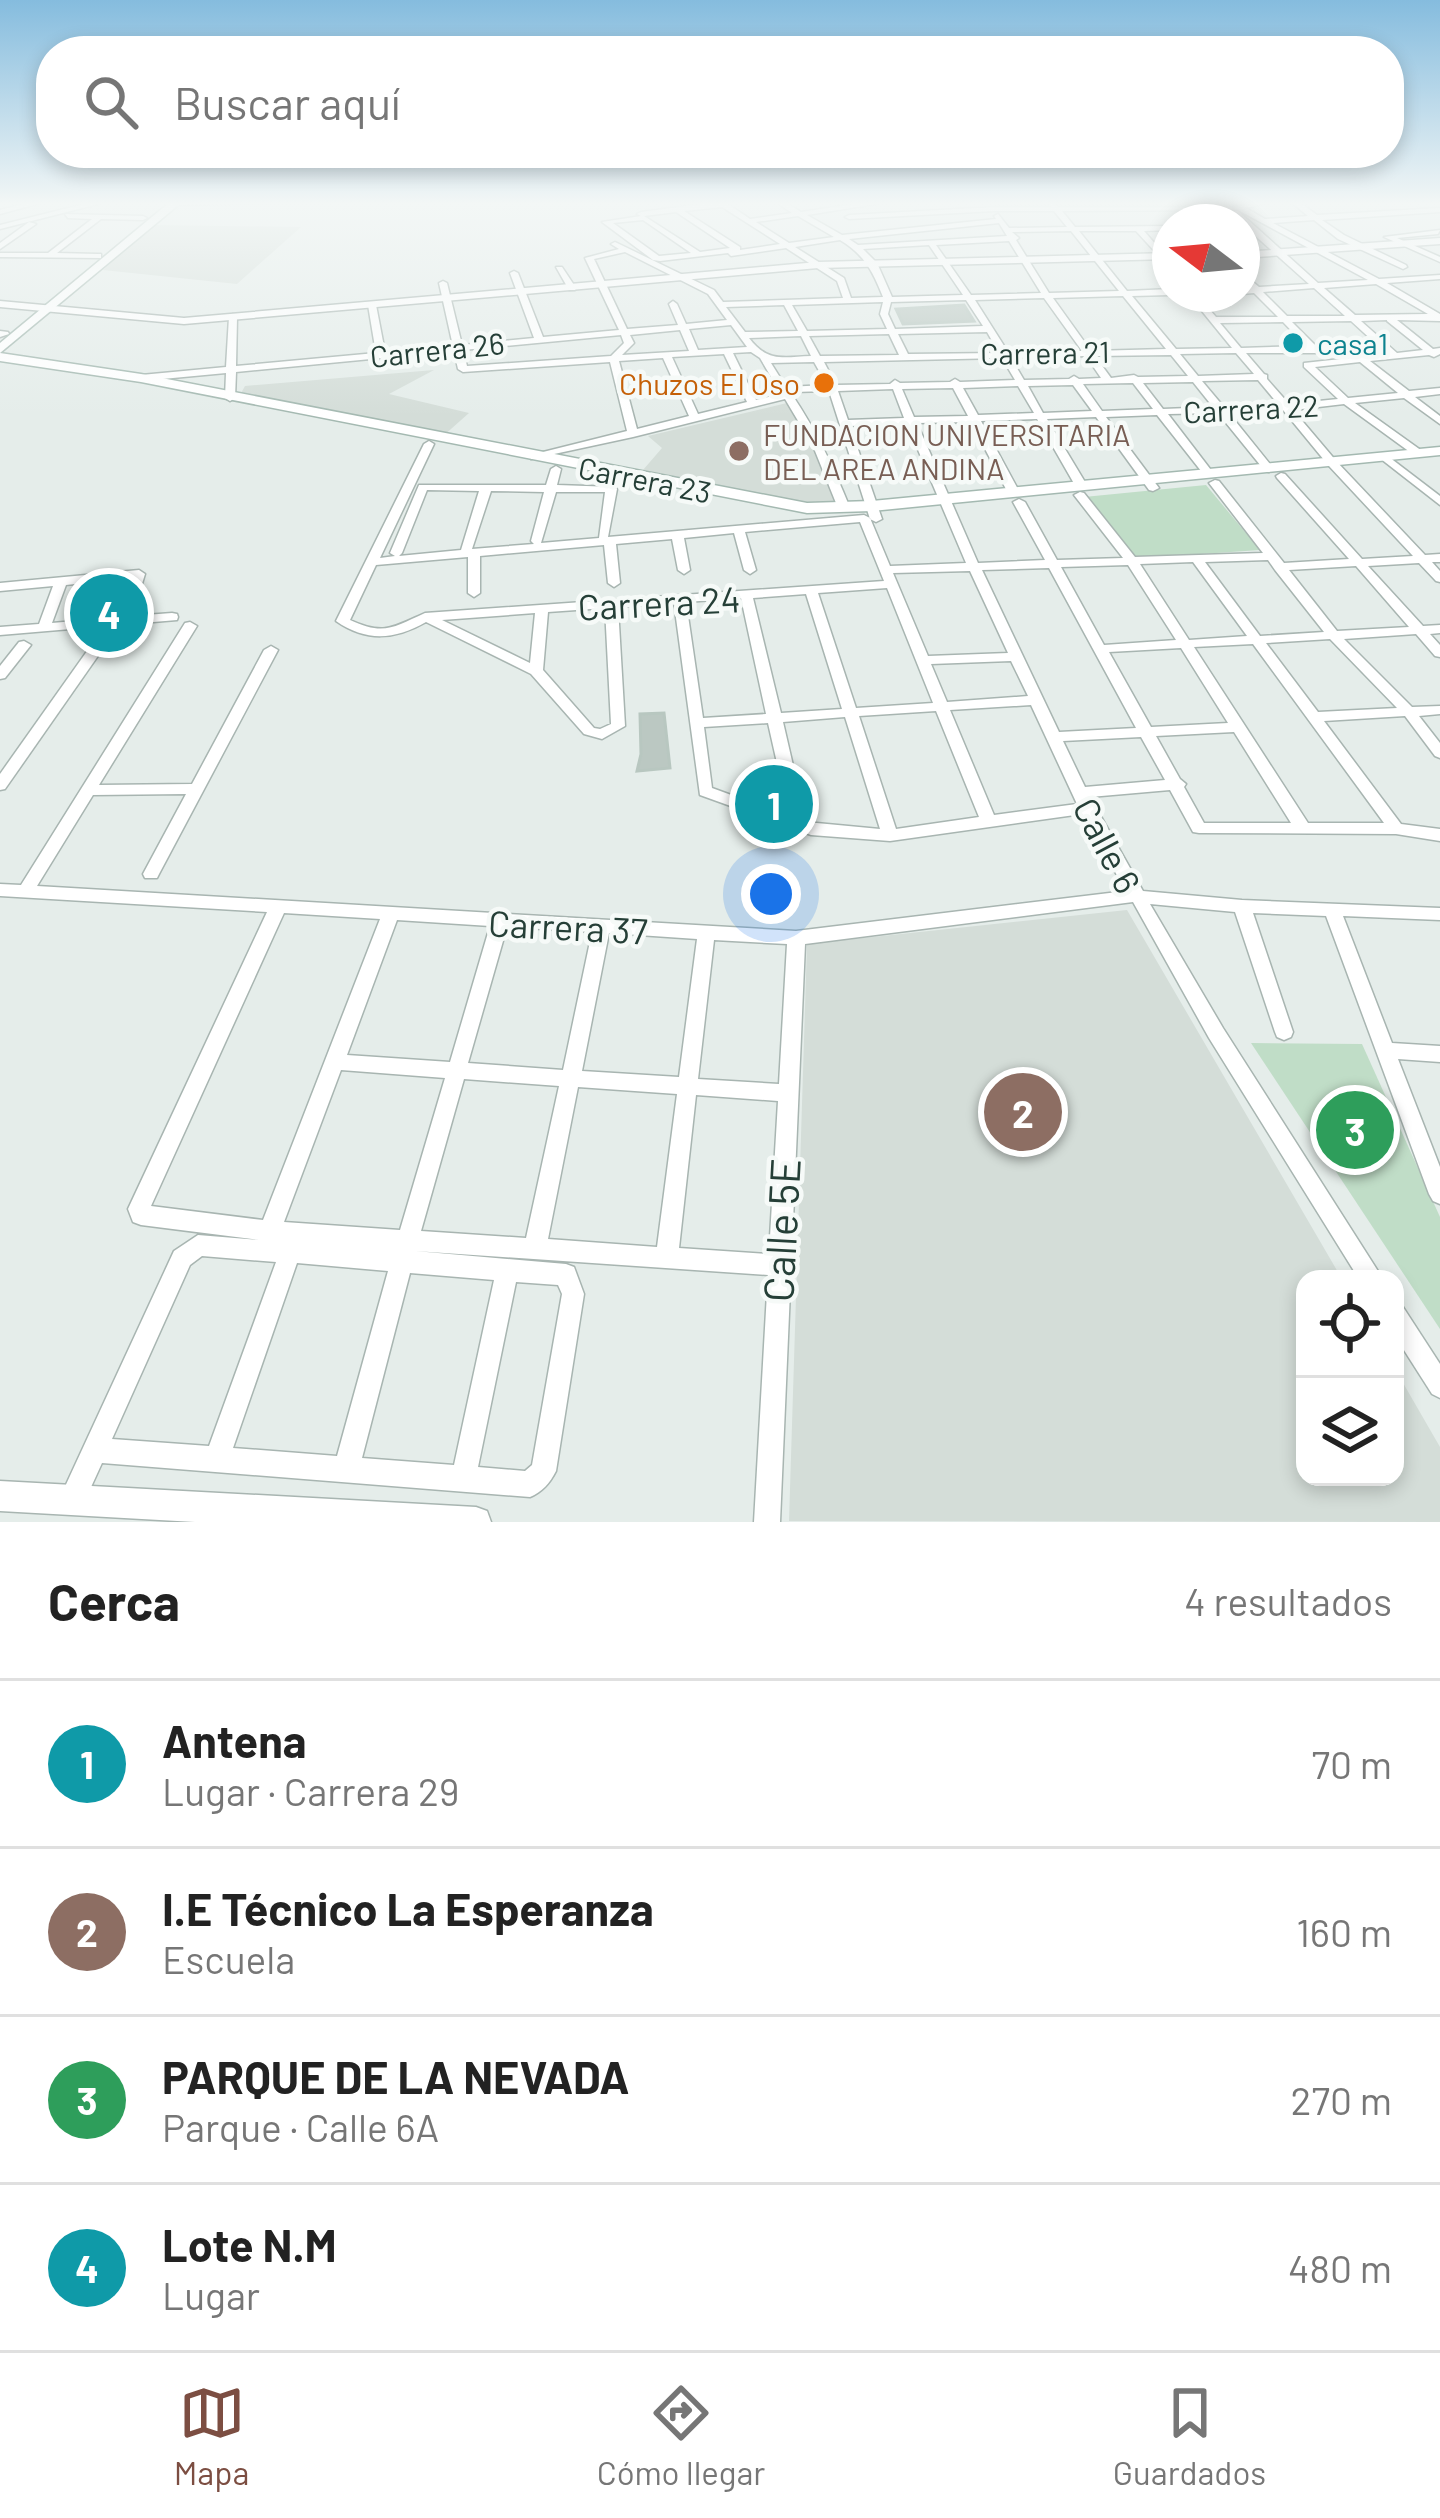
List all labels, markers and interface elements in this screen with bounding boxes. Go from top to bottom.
search box [36,36,1404,168]
icon: search [78,69,144,135]
text: Buscar aquí [174,75,401,129]
north arrow [1152,204,1260,312]
street label: Carrera 26 [368,324,506,374]
place label: casa1 [1317,325,1388,361]
marker: casa1 [1280,330,1306,356]
street label: Carrera 21 [980,333,1110,371]
place label: Chuzos El Oso [619,365,800,401]
marker: Chuzos El Oso [811,370,837,396]
street label: Carrera 22 [1182,386,1320,430]
place label: FUNDACION UNIVERSITARIA DEL AREA ANDINA [763,416,1130,486]
marker: FUNDACION UNIVERSITARIA DEL AREA ANDINA [726,438,752,464]
street label: Carrera 23 [576,448,714,510]
pin: 4 [70,568,148,658]
street label: Carrera 24 [576,576,742,628]
pin: 1 [735,759,813,849]
street label: Calle 6 [1065,790,1151,900]
your location [741,864,801,924]
street label: Carrera 37 [487,900,649,952]
pin: 2 [984,1067,1062,1157]
pin: 3 [1316,1085,1394,1175]
street label: Calle 5E [751,1157,809,1303]
map controls [1296,1270,1404,1486]
button: locate [1296,1270,1404,1378]
button: layers [1296,1378,1404,1486]
text: Cerca [48,1570,180,1631]
text: 4 resultados [1184,1577,1392,1624]
text: Antena [162,1713,307,1767]
text: 1 [80,1740,94,1787]
text: 70 m [1311,1740,1392,1787]
text: Lugar · Carrera 29 [162,1767,459,1814]
text: I.E Técnico La Esperanza [162,1881,654,1935]
text: 2 [76,1908,98,1955]
text: 160 m [1296,1908,1392,1955]
text: Escuela [162,1935,295,1982]
text: PARQUE DE LA NEVADA [162,2049,629,2103]
text: 3 [76,2076,98,2123]
text: 270 m [1291,2076,1392,2123]
text: Parque · Calle 6A [162,2103,439,2150]
text: Lote N.M [162,2217,337,2271]
text: 4 [75,2244,99,2291]
text: 480 m [1288,2244,1392,2291]
text: Lugar [162,2271,260,2318]
tab: Mapa [174,2380,249,2492]
tab: Cómo llegar [597,2380,765,2492]
tab: Guardados [1113,2380,1266,2492]

